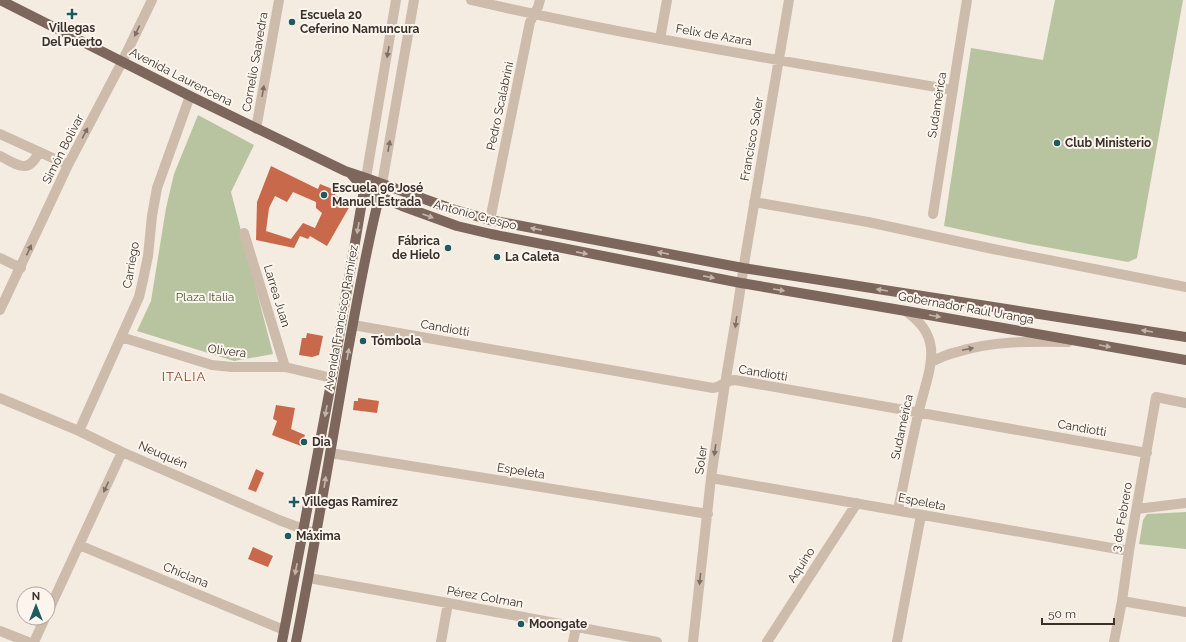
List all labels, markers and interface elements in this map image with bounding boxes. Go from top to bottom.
place label: Escuela 20 Ceferino Namuncura [300,8,420,36]
marker: Villegas Del Puerto [67,9,77,19]
street label: Cornelio Saavedra [239,11,271,113]
marker: Escuela 20 Ceferino Namuncura [287,17,297,27]
place label: Villegas Del Puerto [42,21,102,49]
street label: Felix de Azara [675,21,753,49]
one-way arrow [134,25,140,37]
street label: Avenida Laurencena [127,45,235,109]
one-way arrow [384,46,390,58]
street label: Pedro Scalabrini [484,60,516,152]
street label: Sudamérica [925,71,949,139]
one-way arrow [260,85,266,97]
street label: Francisco Soler [738,95,766,182]
street label: Simón Bolívar [39,111,87,186]
one-way arrow [82,127,89,139]
place label: Club Ministerio [1065,136,1151,150]
marker: Club Ministerio [1052,138,1062,148]
one-way arrow [386,140,392,152]
place label: Escuela 96 José Manuel Estrada [332,181,423,209]
marker: Escuela 96 José Manuel Estrada [319,190,329,200]
street label: Antonio Crespo [432,197,518,233]
one-way arrow [423,213,435,219]
one-way arrow [355,222,361,234]
one-way arrow [530,225,542,231]
place label: Fábrica de Hielo [392,234,440,262]
street label: Carriego [120,240,142,290]
marker: Fábrica de Hielo [443,243,453,253]
one-way arrow [26,244,32,256]
street label: Avenida Francisco Ramírez [321,244,361,392]
place label: La Caleta [505,250,559,264]
one-way arrow [575,250,588,256]
one-way arrow [657,250,670,256]
marker: La Caleta [492,252,502,262]
street label: Larrea Juan [261,263,293,329]
one-way arrow [703,275,715,281]
one-way arrow [773,287,785,293]
one-way arrow [876,287,888,293]
street label: Gobernador Raúl Uranga [897,289,1035,327]
park label: Plaza Italia [176,290,234,304]
one-way arrow [929,313,941,319]
one-way arrow [733,316,739,328]
street label: Candiotti [419,317,471,339]
one-way arrow [1141,328,1154,334]
place label: Tómbola [371,334,421,348]
marker: Tómbola [358,336,368,346]
street label: Olivera [207,342,247,360]
one-way arrow [1098,343,1111,349]
one-way arrow [961,346,974,352]
one-way arrow [345,348,351,360]
street label: Candiotti [737,362,789,384]
district label: ITALIA [162,369,206,384]
street label: Sudamérica [888,393,916,461]
one-way arrow [323,405,329,417]
street label: Candiotti [1056,417,1108,439]
place label: Dia [312,435,331,449]
marker: Dia [299,437,309,447]
street label: Neuquén [136,438,190,472]
street label: Soler [692,444,710,475]
one-way arrow [712,444,718,456]
street label: Espeleta [496,460,546,482]
one-way arrow [322,476,328,488]
street label: 3 de Febrero [1109,481,1135,553]
one-way arrow [103,482,109,493]
street label: Espeleta [897,491,947,513]
place label: Villegas Ramírez [302,495,398,509]
marker: Villegas Ramírez [289,497,299,507]
place label: Máxima [296,529,341,543]
marker: Máxima [283,531,293,541]
street label: Aquino [784,545,818,585]
street label: Chiclana [161,560,211,590]
one-way arrow [293,563,299,575]
one-way arrow [697,573,704,585]
street label: Pérez Colman [446,583,524,611]
north arrow [16,586,56,626]
text: N [32,590,40,603]
scale bar [1042,600,1114,626]
text: 50 m [1048,607,1076,621]
place label: Moongate [529,617,587,631]
marker: Moongate [516,619,526,629]

